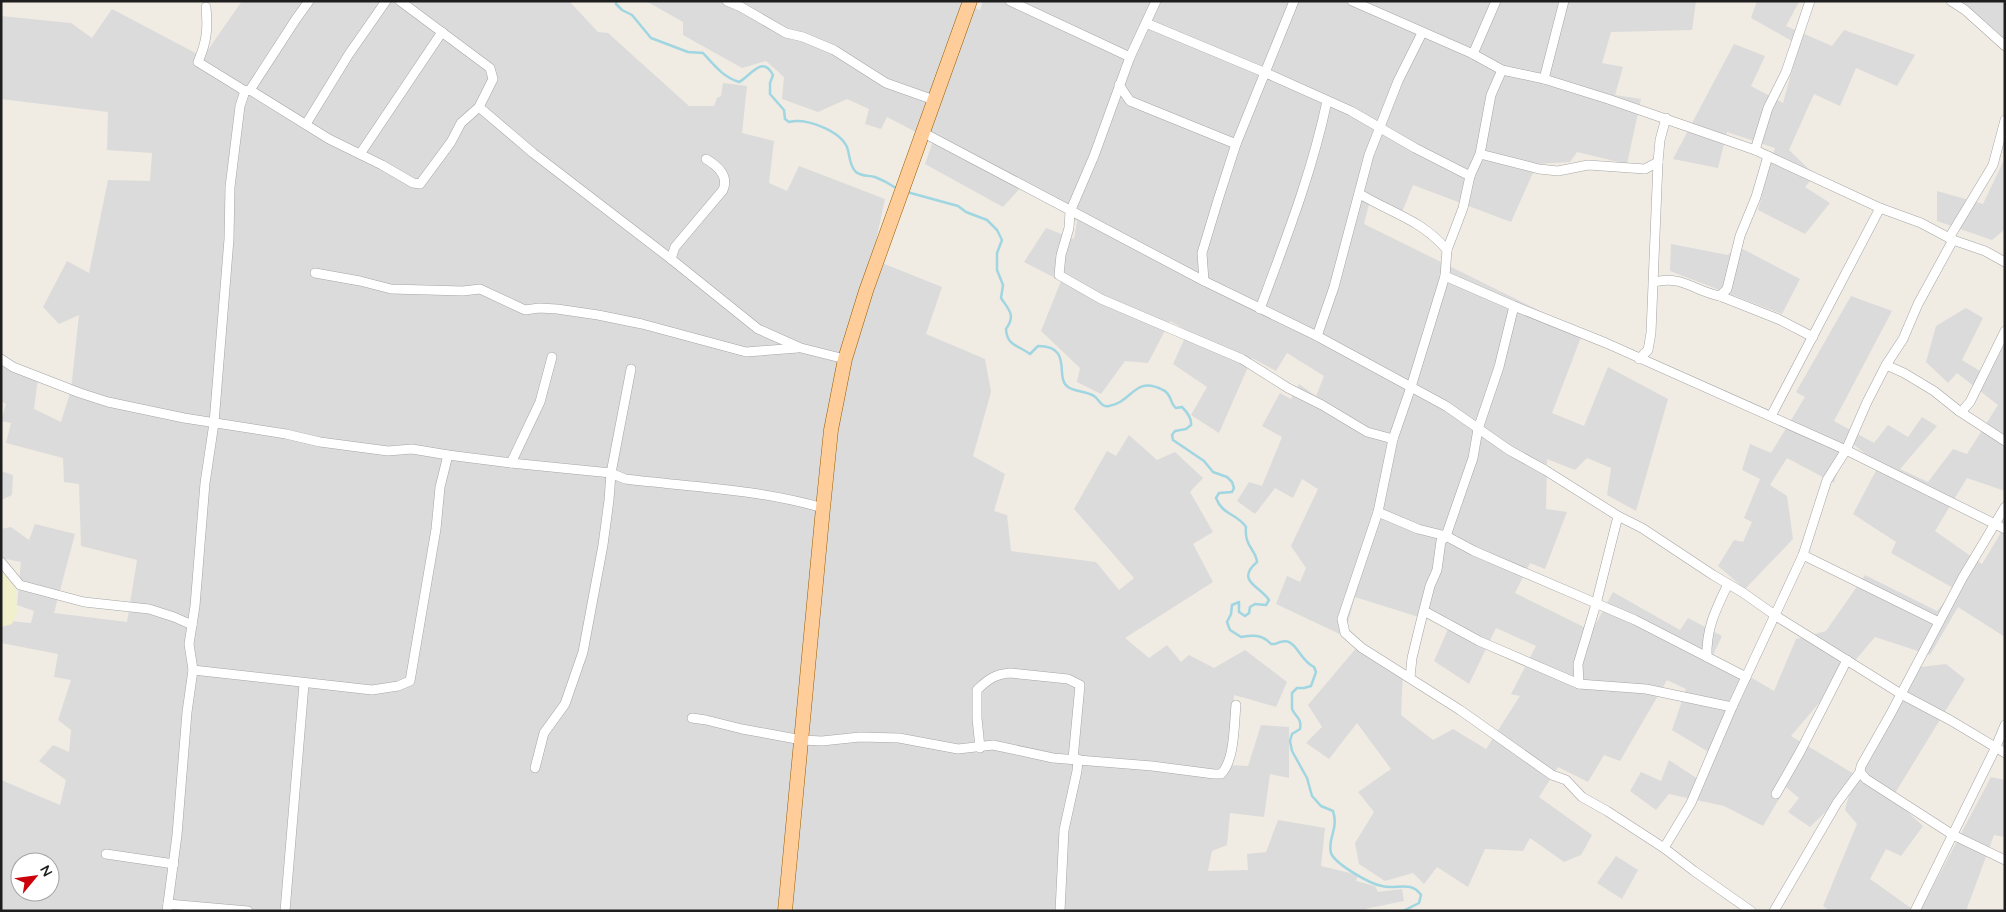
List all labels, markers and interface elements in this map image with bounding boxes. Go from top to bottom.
north arrow [10,852,60,902]
text: N [36,862,57,880]

